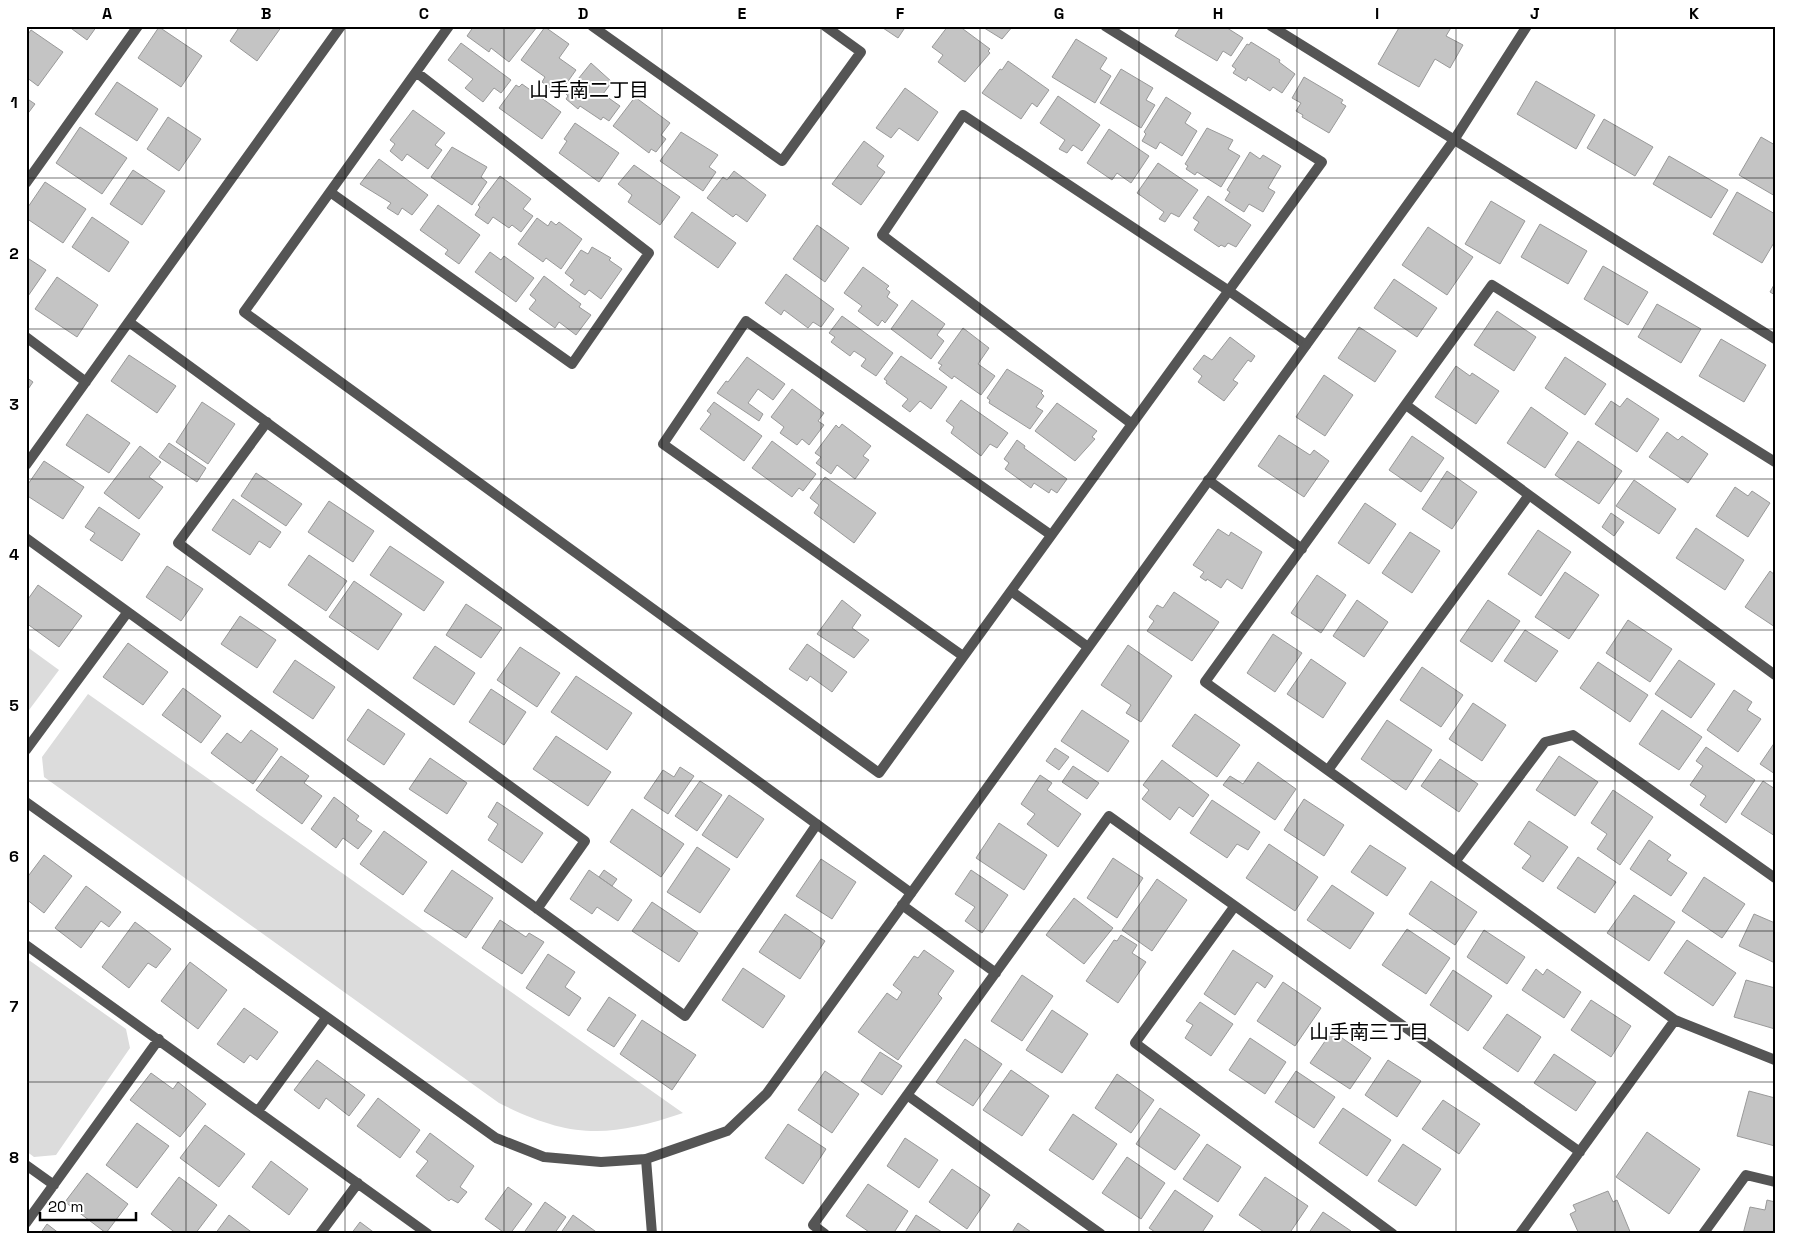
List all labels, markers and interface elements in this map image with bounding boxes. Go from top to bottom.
text: A [102,3,112,24]
text: B [261,3,271,24]
text: C [419,3,429,24]
text: D [578,3,588,24]
text: E [738,3,747,24]
text: F [896,3,905,24]
text: G [1054,3,1064,24]
text: H [1213,3,1223,24]
text: I [1375,3,1379,24]
text: J [1530,3,1540,24]
text: K [1689,3,1699,24]
district label: 山手南二丁目 [529,77,649,103]
text: 1 [10,92,18,113]
text: 2 [9,243,19,264]
text: 3 [9,394,19,415]
text: 4 [9,544,19,565]
text: 5 [9,695,19,716]
text: 6 [9,846,19,867]
text: 7 [10,996,19,1017]
district label: 山手南三丁目 [1309,1019,1429,1045]
text: 8 [9,1147,19,1168]
scale bar [40,1190,136,1222]
text: 20 m [48,1197,83,1216]

